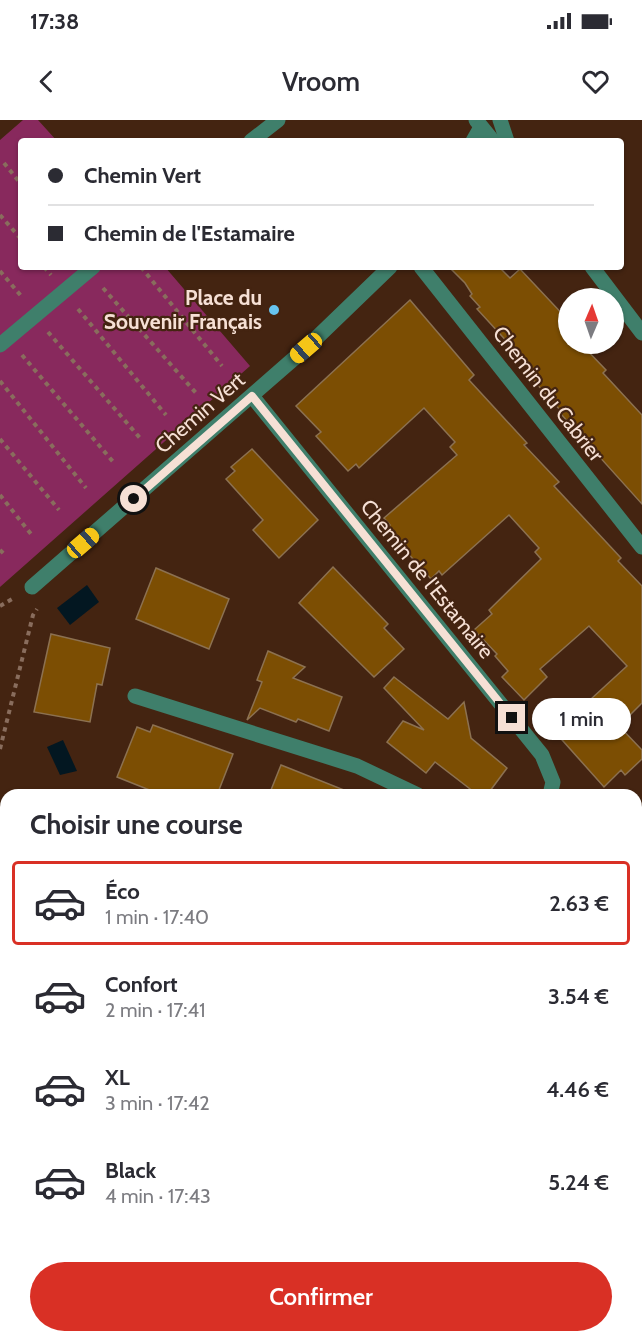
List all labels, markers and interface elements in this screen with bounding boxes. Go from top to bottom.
text: 17:38 [30,8,79,35]
icon: back [30,65,63,98]
text: Vroom [282,65,360,98]
icon: heart [579,65,612,98]
text: Chemin Vert [84,162,201,189]
text: Chemin de l'Estamaire [84,220,295,247]
place label: Place du Souvenir Français [104,285,262,334]
north arrow [558,288,624,354]
map controls [558,288,624,354]
marker: Place du Souvenir Français [267,303,281,317]
street label: Chemin du Cabrier [488,321,609,467]
car [287,329,325,367]
street label: Chemin Vert [150,367,250,458]
route start [120,485,147,512]
street label: Chemin de l'Estamaire [356,494,499,663]
car [64,524,102,562]
callout: 1 min [533,697,632,739]
route end [498,704,525,731]
text: 1 min [559,707,604,731]
text: Choisir une course [30,808,243,841]
icon: car [33,876,87,930]
text: Éco [105,878,140,905]
text: 2.63 € [549,890,609,917]
text: 1 min · 17:40 [105,905,209,929]
icon: car [33,969,87,1023]
text: Confort [105,971,178,998]
text: 3.54 € [548,983,609,1010]
text: 2 min · 17:41 [105,998,206,1022]
icon: car [33,1062,87,1116]
text: XL [105,1064,130,1091]
text: 4.46 € [546,1076,609,1103]
text: 3 min · 17:42 [105,1091,210,1115]
icon: car [33,1155,87,1209]
text: Black [105,1157,156,1184]
text: 5.24 € [548,1169,609,1196]
text: 4 min · 17:43 [105,1184,211,1208]
button: Confirmer [30,1262,612,1331]

